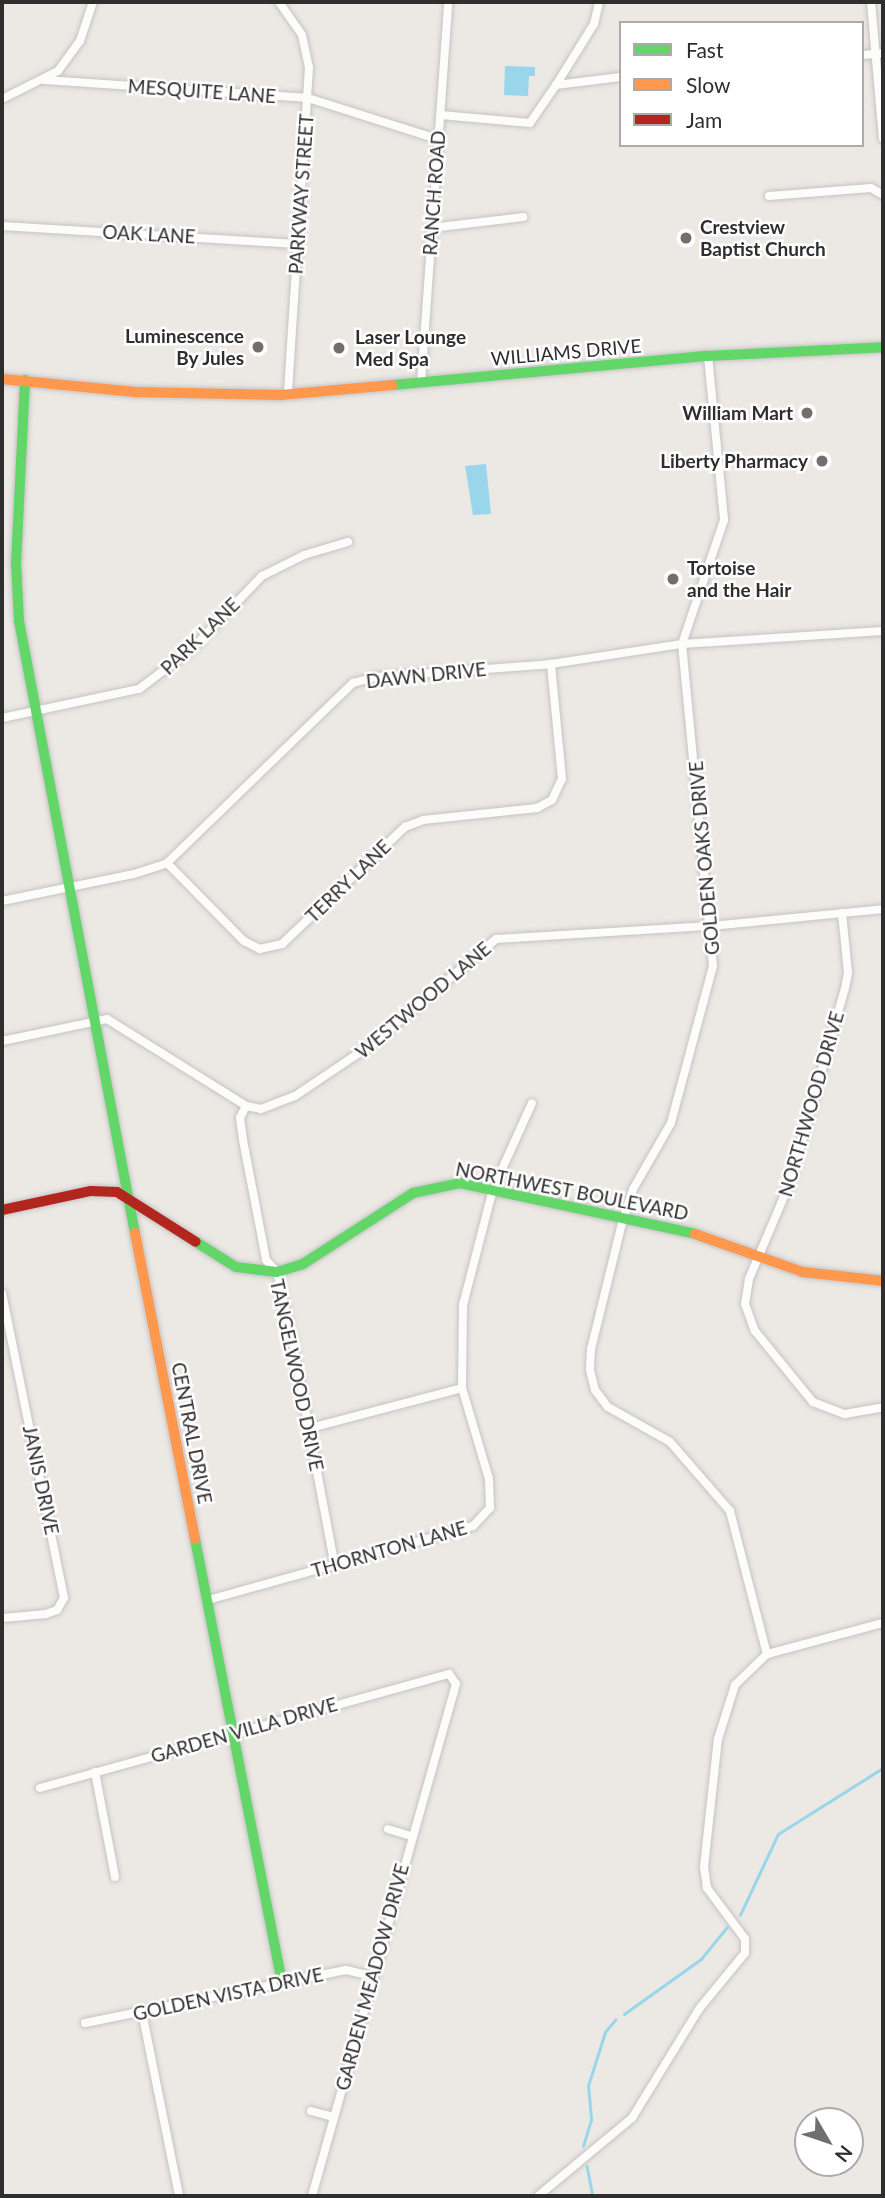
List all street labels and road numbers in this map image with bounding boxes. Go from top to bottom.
street label: MESQUITE LANE [127,74,277,108]
street label: PARKWAY STREET [284,113,318,275]
street label: RANCH ROAD [418,130,450,256]
street label: OAK LANE [102,220,196,248]
street label: WILLIAMS DRIVE [490,334,642,370]
street label: PARK LANE [156,593,244,679]
street label: DAWN DRIVE [365,657,487,693]
street label: GOLDEN OAKS DRIVE [684,760,724,956]
street label: TERRY LANE [300,834,396,928]
street label: WESTWOOD LANE [351,937,495,1063]
street label: NORTHWOOD DRIVE [774,1009,848,1199]
street label: NORTHWEST BOULEVARD [453,1157,691,1225]
street label: TANGELWOOD DRIVE [266,1277,328,1473]
street label: CENTRAL DRIVE [167,1360,217,1506]
street label: JANIS DRIVE [18,1423,64,1537]
street label: THORNTON LANE [309,1516,469,1582]
street label: GARDEN VILLA DRIVE [147,1692,341,1768]
street label: GARDEN MEADOW DRIVE [331,1861,413,2093]
street label: GOLDEN VISTA DRIVE [130,1963,326,2025]

